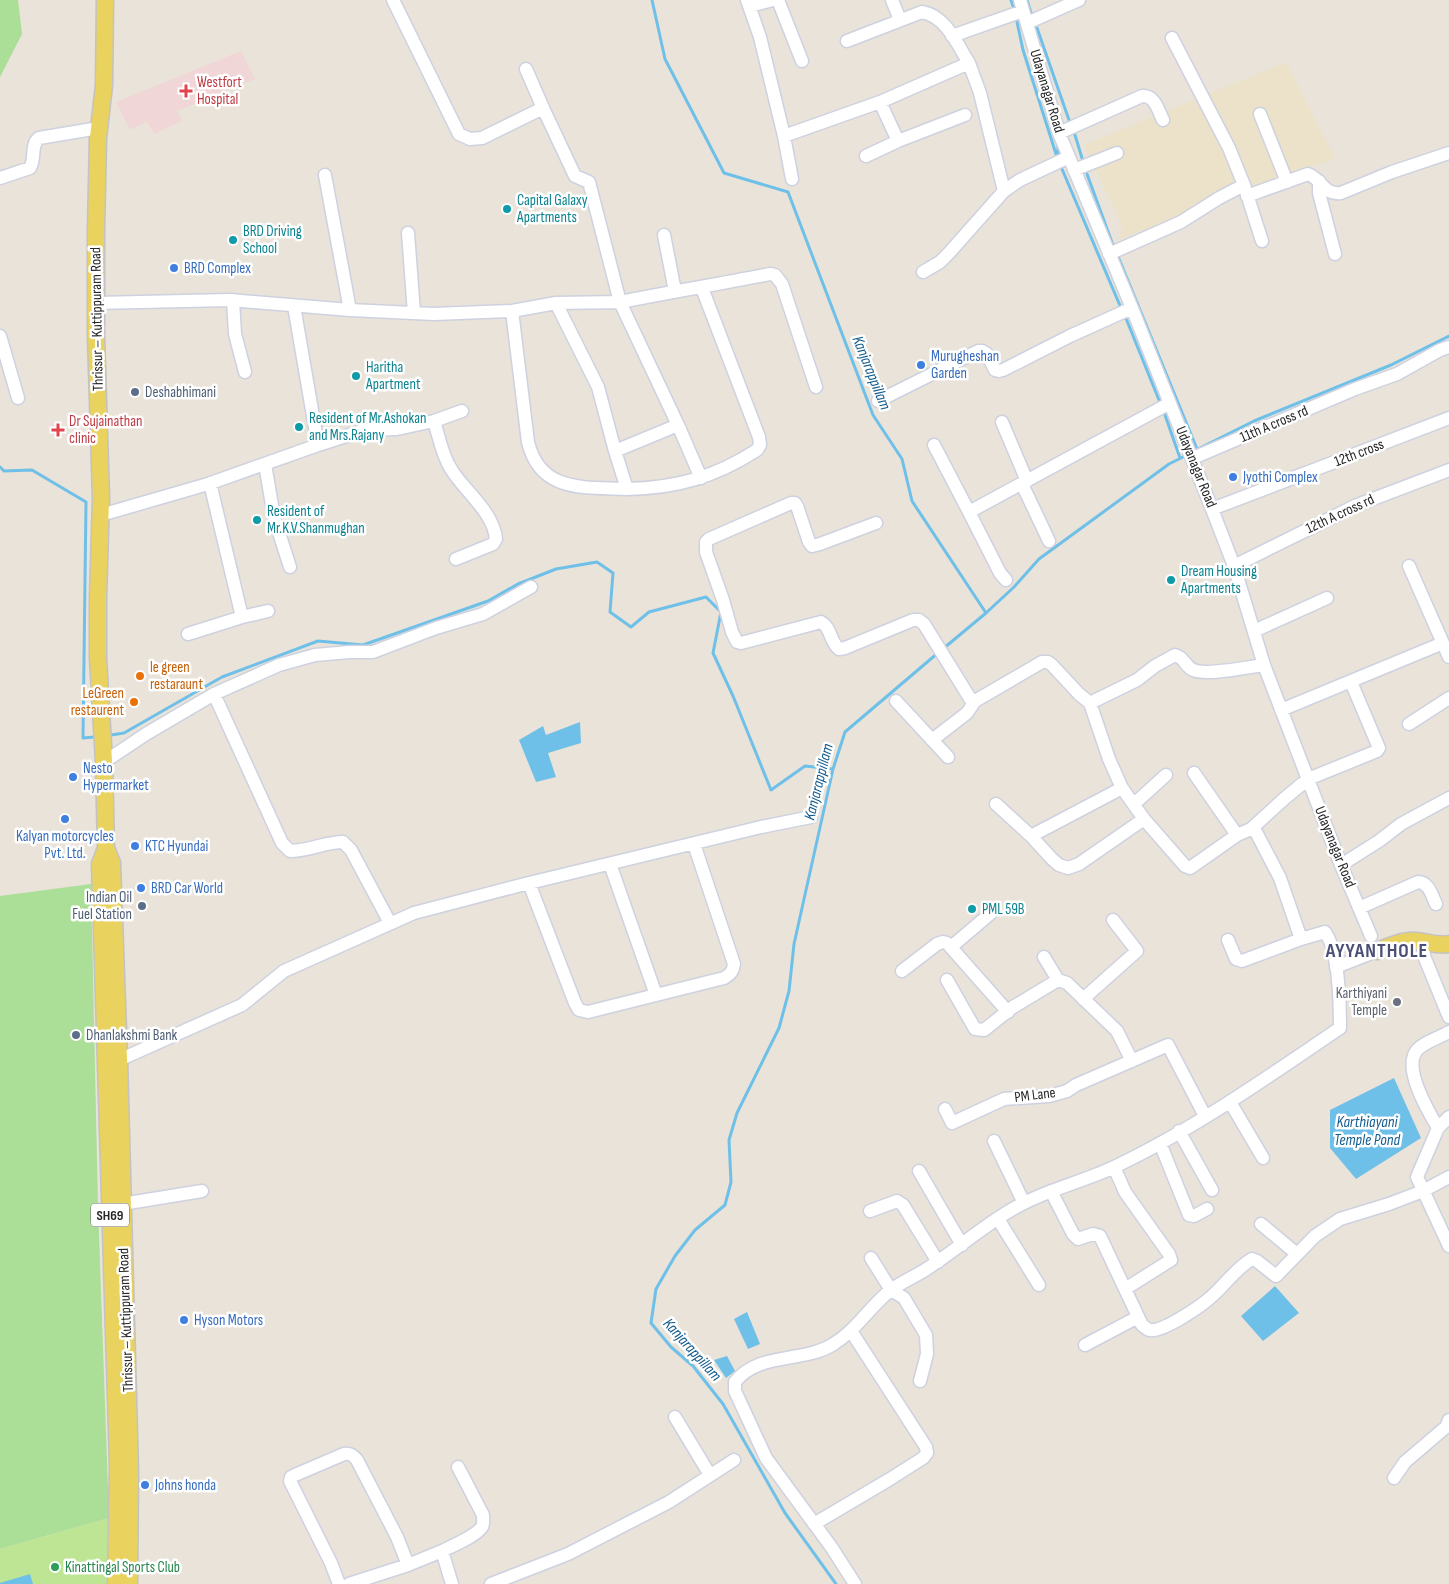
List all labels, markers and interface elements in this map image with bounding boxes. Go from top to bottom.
street label: Udayanagar Road [1025,47,1069,135]
place label: Westfort Hospital [197,73,242,109]
marker: Westfort Hospital [179,84,193,98]
place label: Capital Galaxy Apartments [516,191,588,227]
marker: Capital Galaxy Apartments [501,203,513,215]
place label: BRD Driving School [243,222,302,258]
marker: BRD Driving School [227,234,239,246]
street label: Thrissur – Kuttippuram Road [86,247,108,391]
place label: BRD Complex [184,259,251,278]
marker: BRD Complex [168,262,180,274]
water label: Kanjarappillam [848,333,894,413]
place label: Murugheshan Garden [931,347,999,383]
place label: Haritha Apartment [365,358,421,394]
marker: Murugheshan Garden [915,359,927,371]
marker: Haritha Apartment [350,370,362,382]
place label: Deshabhimani [145,383,216,402]
marker: Deshabhimani [129,386,141,398]
street label: 11th A cross rd [1237,401,1311,447]
place label: Resident of Mr.Ashokan and Mrs.Rajany [309,409,426,445]
place label: Dr Sujainathan clinic [69,412,142,448]
marker: Resident of Mr.Ashokan and Mrs.Rajany [293,421,305,433]
marker: Dr Sujainathan clinic [51,423,65,437]
street label: Udayanagar Road [1171,424,1221,510]
street label: 12th cross [1331,435,1387,471]
place label: Jyothi Complex [1242,468,1318,487]
marker: Jyothi Complex [1227,471,1239,483]
street label: 12th A cross rd [1303,490,1377,538]
place label: Resident of Mr.K.V.Shanmughan [267,502,365,538]
marker: Resident of Mr.K.V.Shanmughan [251,514,263,526]
place label: Dream Housing Apartments [1180,562,1257,598]
marker: Dream Housing Apartments [1165,574,1177,586]
place label: le green restaraunt [150,658,203,694]
marker: le green restaraunt [134,670,146,682]
place label: LeGreen restaurent [71,684,124,720]
marker: LeGreen restaurent [128,696,140,708]
water label: Kanjarappillam [800,742,838,822]
place label: Nesto Hypermarket [83,759,149,795]
marker: Nesto Hypermarket [67,771,79,783]
street label: Udayanagar Road [1310,804,1360,890]
marker: Kalyan motorcycles Pvt. Ltd. [59,813,71,825]
place label: Kalyan motorcycles Pvt. Ltd. [16,827,114,863]
place label: KTC Hyundai [145,837,208,856]
marker: KTC Hyundai [129,840,141,852]
place label: BRD Car World [151,879,223,898]
marker: BRD Car World [135,882,147,894]
place label: Indian Oil Fuel Station [72,888,132,924]
marker: Indian Oil Fuel Station [136,900,148,912]
place label: PML 59B [982,900,1025,919]
marker: PML 59B [966,903,978,915]
district label: AYYANTHOLE [1325,939,1428,963]
place label: Karthiyani Temple [1336,984,1387,1020]
marker: Karthiyani Temple [1391,996,1403,1008]
place label: Dhanlakshmi Bank [86,1026,178,1045]
marker: Dhanlakshmi Bank [70,1029,82,1041]
street label: PM Lane [1013,1083,1057,1107]
water label: Karthiayani Temple Pond [1334,1113,1401,1150]
road number: SH69 [91,1204,129,1226]
street label: Thrissur – Kuttippuram Road [114,1248,138,1392]
place label: Hyson Motors [194,1311,263,1330]
marker: Hyson Motors [178,1314,190,1326]
water label: Kanjarappillam [659,1315,725,1385]
place label: Johns honda [154,1476,216,1495]
marker: Johns honda [139,1479,151,1491]
place label: Kinattingal Sports Club [65,1558,180,1577]
marker: Kinattingal Sports Club [49,1561,61,1573]

